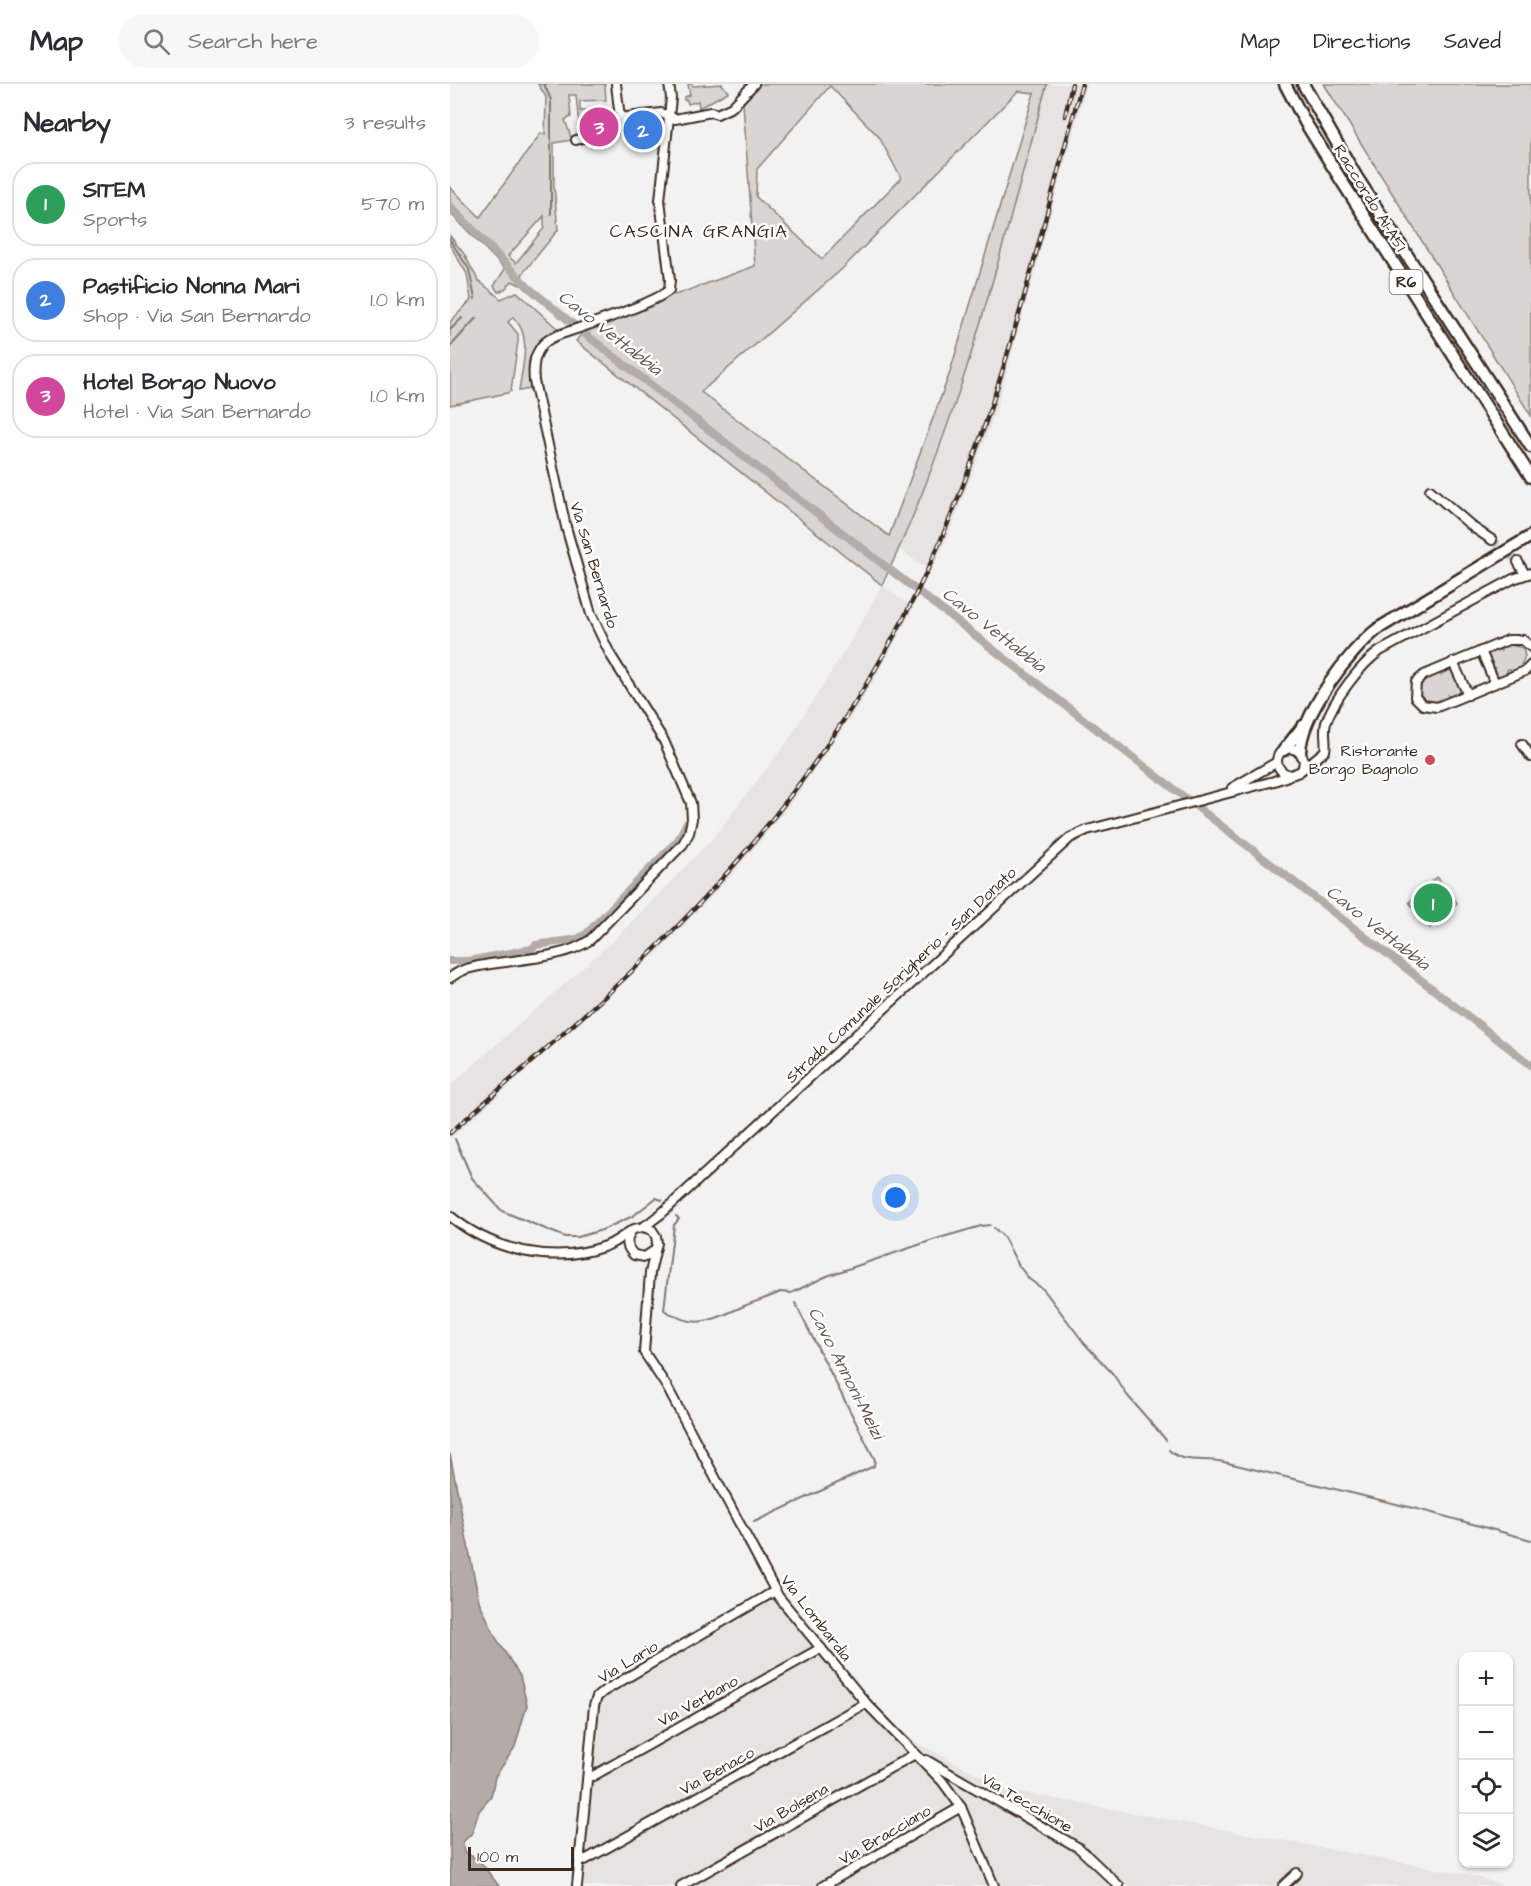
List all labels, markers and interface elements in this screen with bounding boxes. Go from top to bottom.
search box [119,14,539,68]
text: Map [30,22,83,61]
icon: search [140,25,173,58]
text: Search here [188,26,318,57]
text: Map [1240,27,1280,56]
text: Directions [1313,27,1411,56]
text: Saved [1444,27,1501,56]
pin: 3 [580,104,618,150]
text: Nearby [24,105,111,141]
pin: 2 [624,108,662,152]
text: 3 results [344,109,426,137]
street label: Raccordo A1-A51 [1328,140,1412,256]
text: SITEM [83,175,145,206]
text: 1 [44,190,47,218]
text: 570 m [361,190,424,218]
text: Sports [83,206,147,234]
district label: CASCINA GRANGIA [610,219,788,244]
road number: R6 [1390,270,1422,294]
text: Pastificio Nonna Mari [83,271,299,302]
water label: Cavo Vettabbia [553,285,668,382]
text: 2 [40,286,51,314]
text: 1.0 km [370,286,424,314]
text: Shop · Via San Bernardo [83,302,311,330]
text: Hotel Borgo Nuovo [83,367,276,398]
text: 3 [40,382,51,410]
text: 1.0 km [370,382,424,410]
text: Hotel · Via San Bernardo [83,398,311,426]
street label: Via San Bernardo [564,499,624,631]
water label: Cavo Vettabbia [937,582,1052,679]
place label: Ristorante Borgo Bagnolo [1309,740,1418,781]
marker: Ristorante Borgo Bagnolo [1423,753,1437,767]
street label: Strada Comunale Sorigherio - San Donato [781,862,1022,1089]
water label: Cavo Vettabbia [1321,880,1436,977]
pin: 1 [1414,880,1452,926]
your location [881,1183,910,1212]
water label: Cavo Annoni-Melzi [802,1303,891,1445]
street label: Via Lombardia [775,1570,857,1666]
street label: Via Lario [594,1635,662,1689]
map controls [1459,1652,1513,1868]
button: + [1459,1652,1513,1706]
street label: Via Verbano [654,1670,742,1732]
button: − [1459,1706,1513,1760]
street label: Via Benaco [676,1741,758,1801]
button: locate [1459,1760,1513,1814]
street label: Via Tecchione [977,1768,1077,1838]
street label: Via Bolsena [750,1778,832,1838]
street label: Via Bracciano [835,1800,935,1870]
button: layers [1459,1814,1513,1868]
scale bar [468,1844,574,1872]
text: 100 m [477,1846,518,1868]

